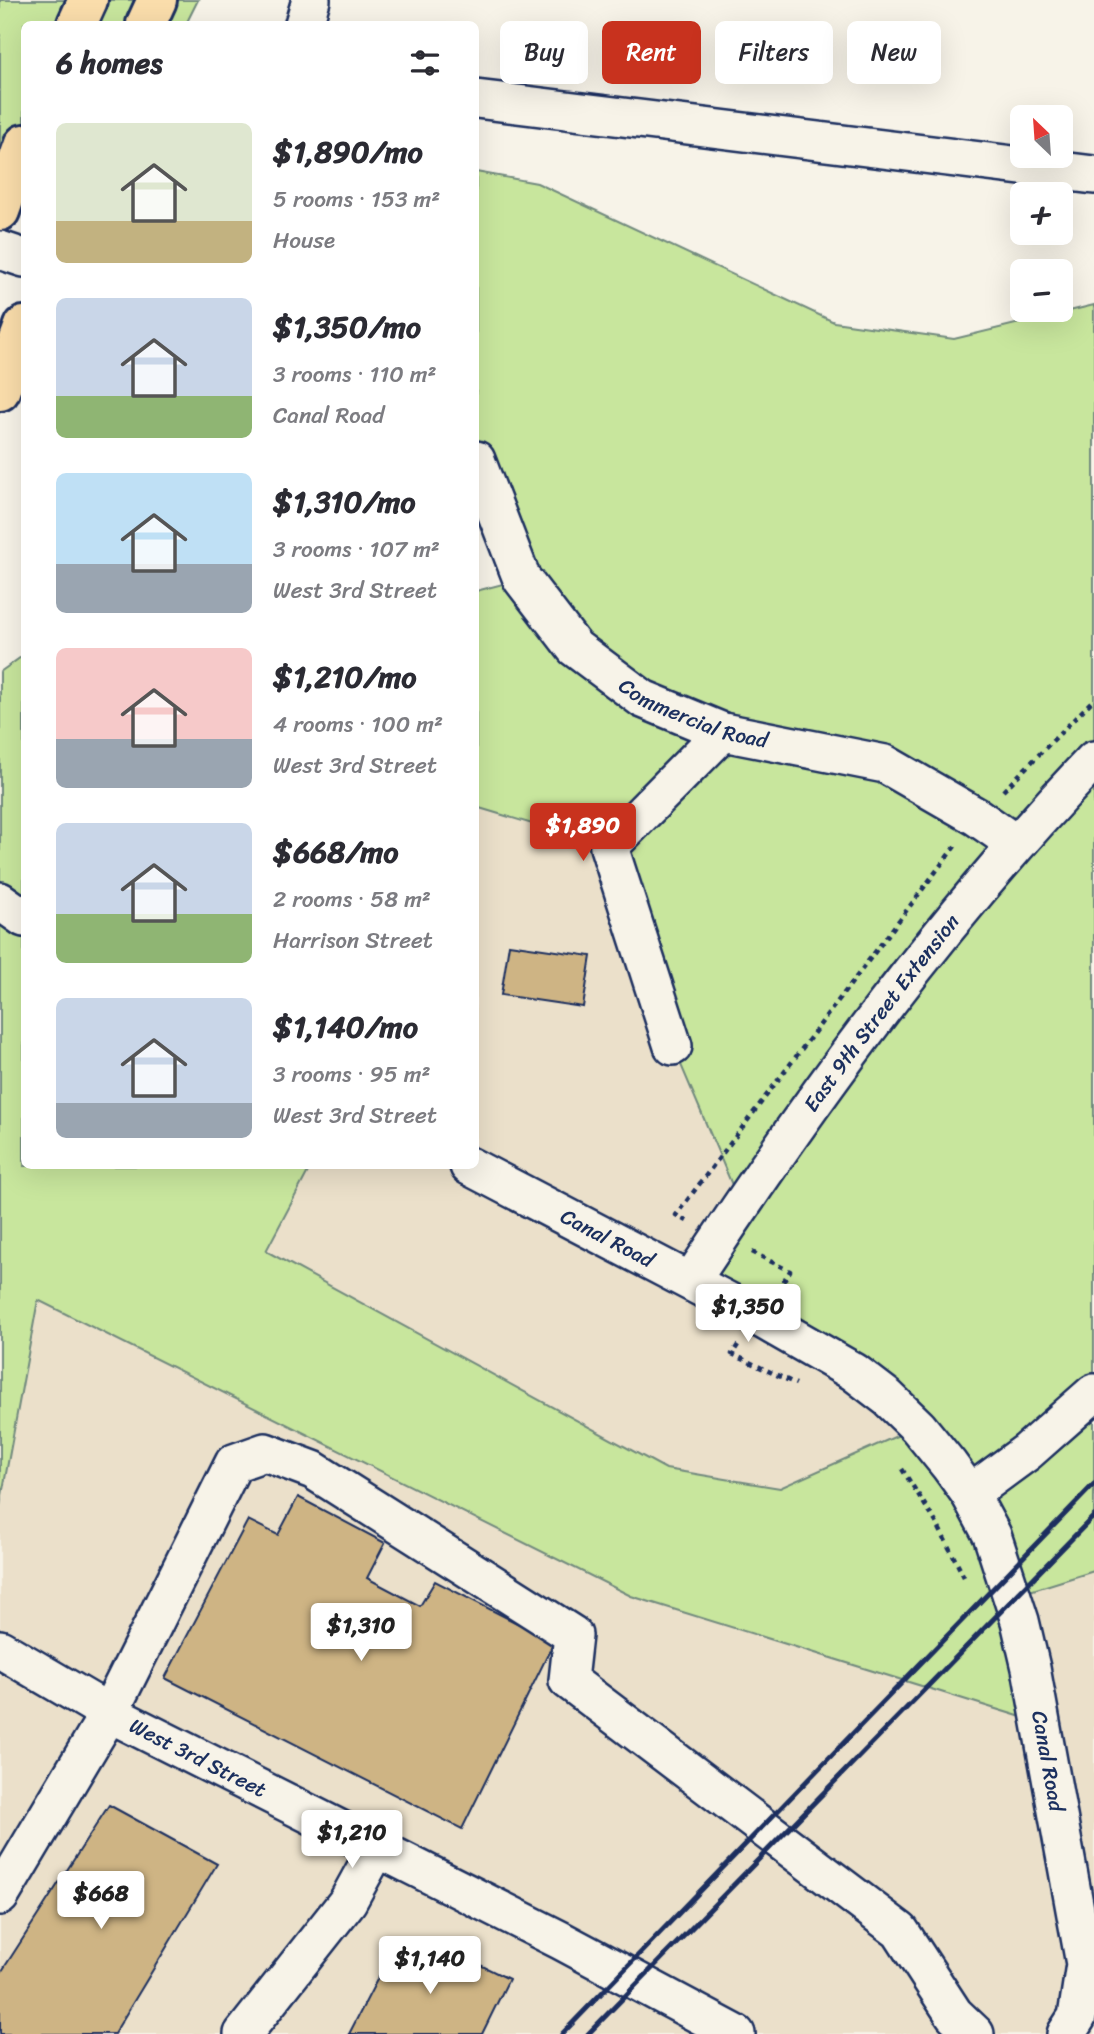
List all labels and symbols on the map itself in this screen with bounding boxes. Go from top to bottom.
north arrow [1010,105,1073,168]
street label: Commercial Road [610,668,773,760]
pin: $1,890 [526,804,640,863]
street label: East 9th Street Extension [793,905,970,1120]
street label: Canal Road [553,1198,663,1280]
pin: $1,350 [691,1284,805,1344]
pin: $1,310 [304,1604,418,1663]
street label: West 3rd Street [123,1707,273,1808]
street label: Canal Road [1020,1708,1076,1817]
pin: $1,210 [295,1811,409,1870]
pin: $668 [60,1871,142,1931]
pin: $1,140 [373,1937,487,1996]

